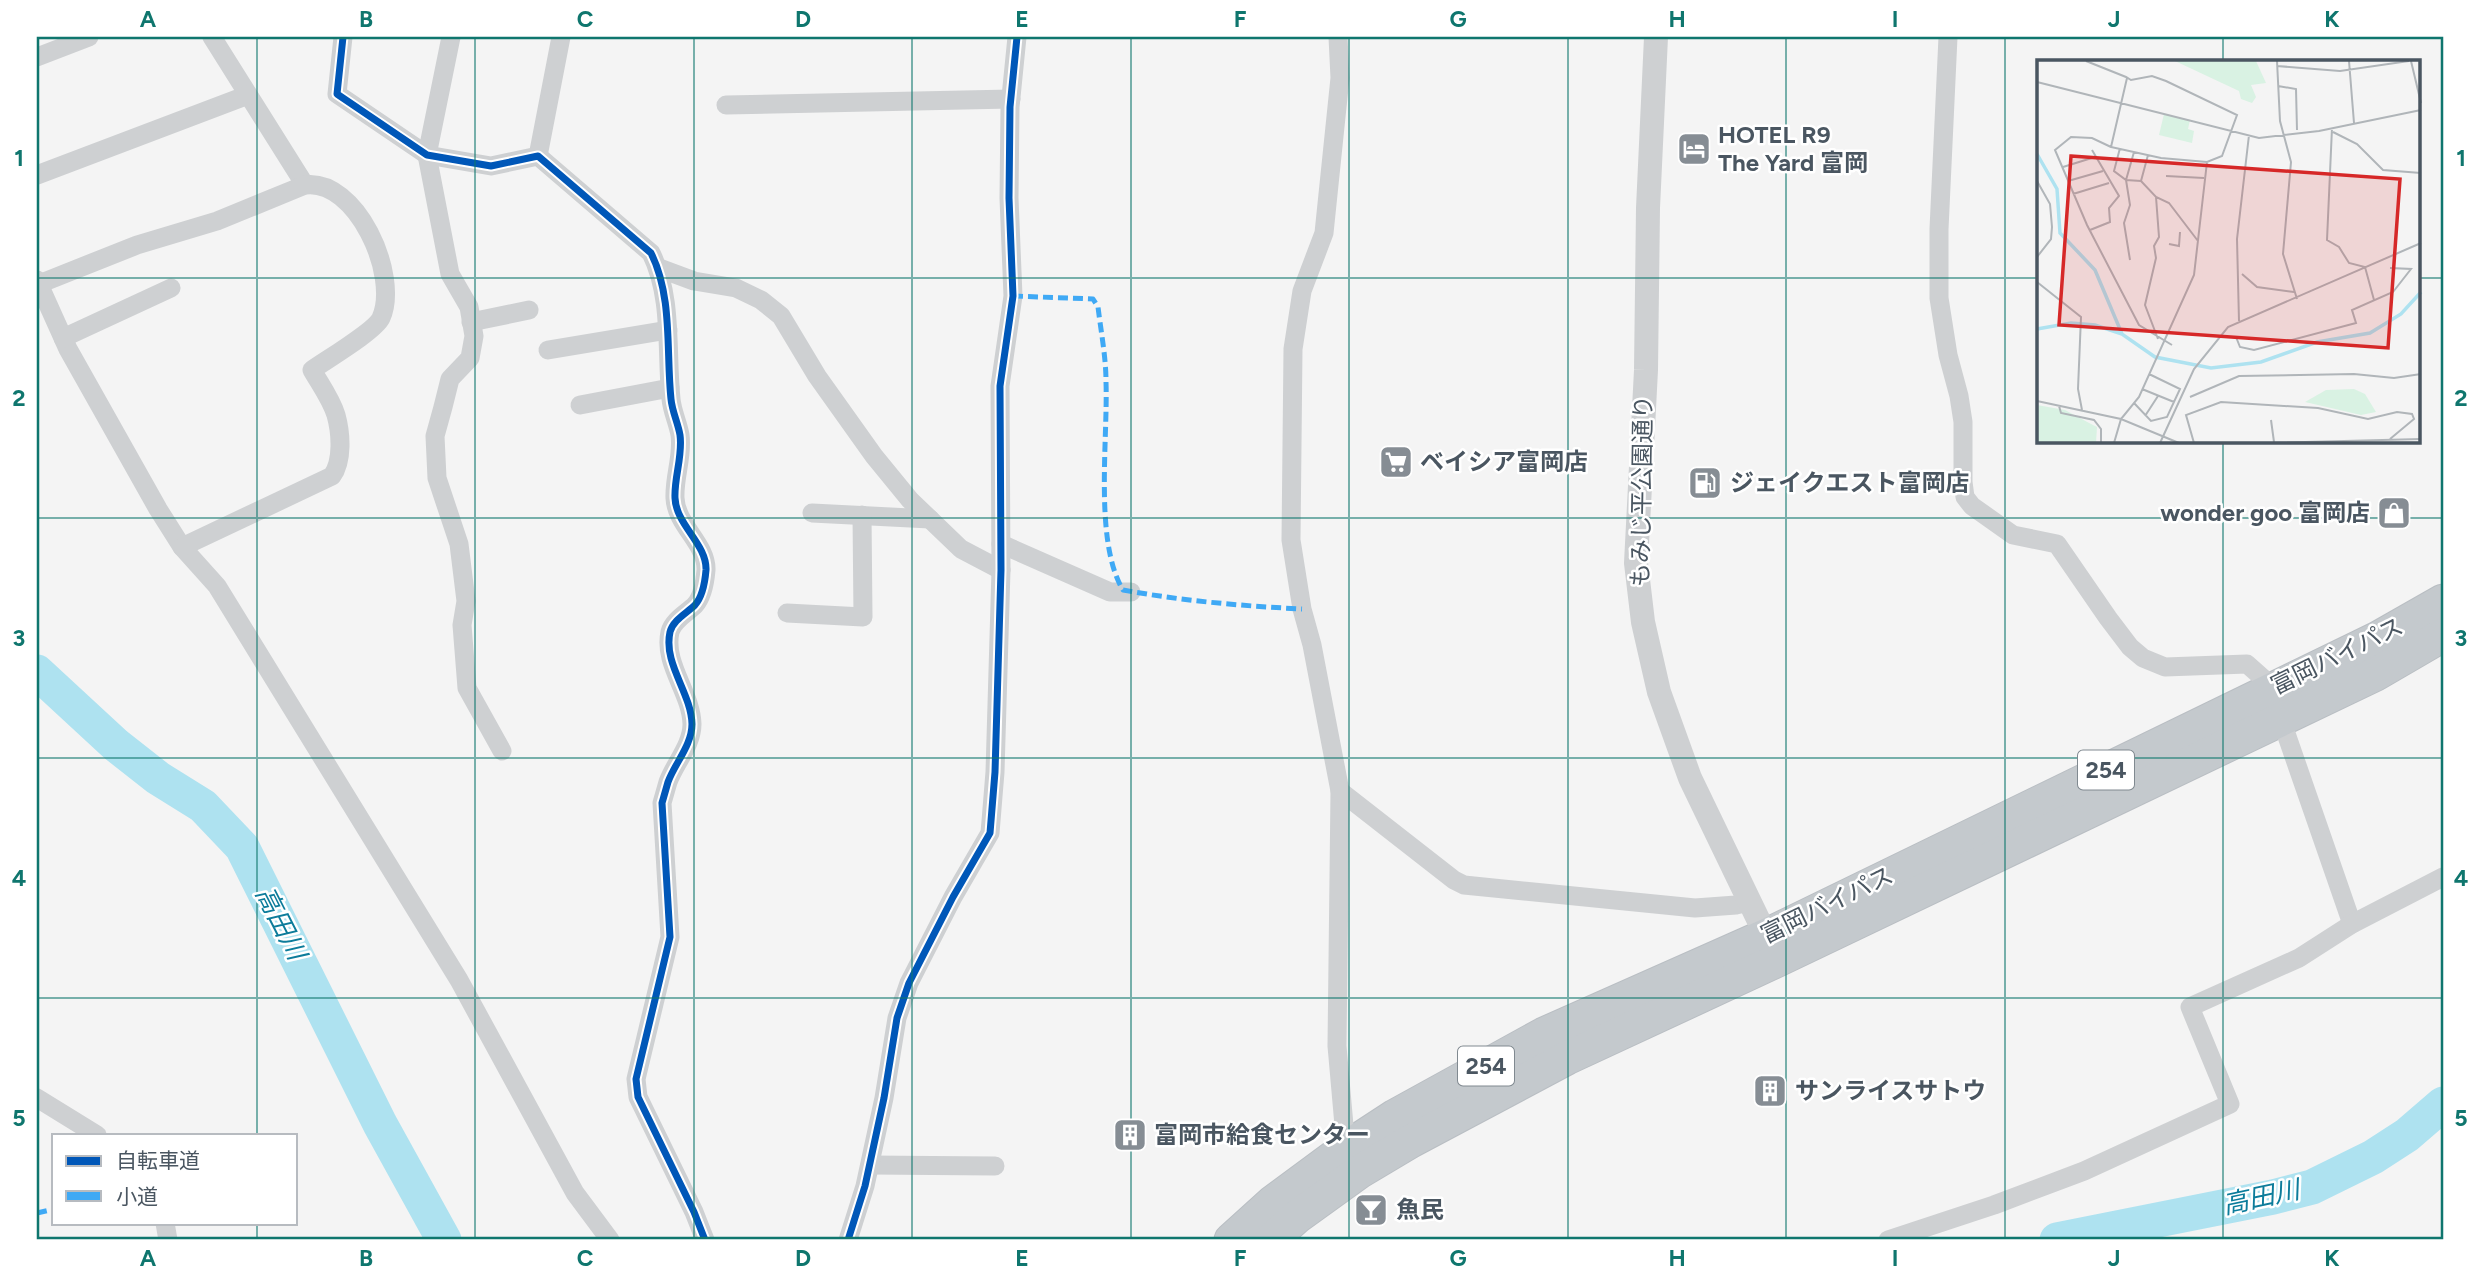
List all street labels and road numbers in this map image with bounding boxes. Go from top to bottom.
street label: もみじ平公園通り [1625,395,1658,587]
street label: 富岡バイパス [2266,611,2408,700]
road number: 254 [2078,750,2134,790]
street label: 富岡バイパス [1756,860,1898,949]
road number: 254 [1458,1046,1514,1086]

